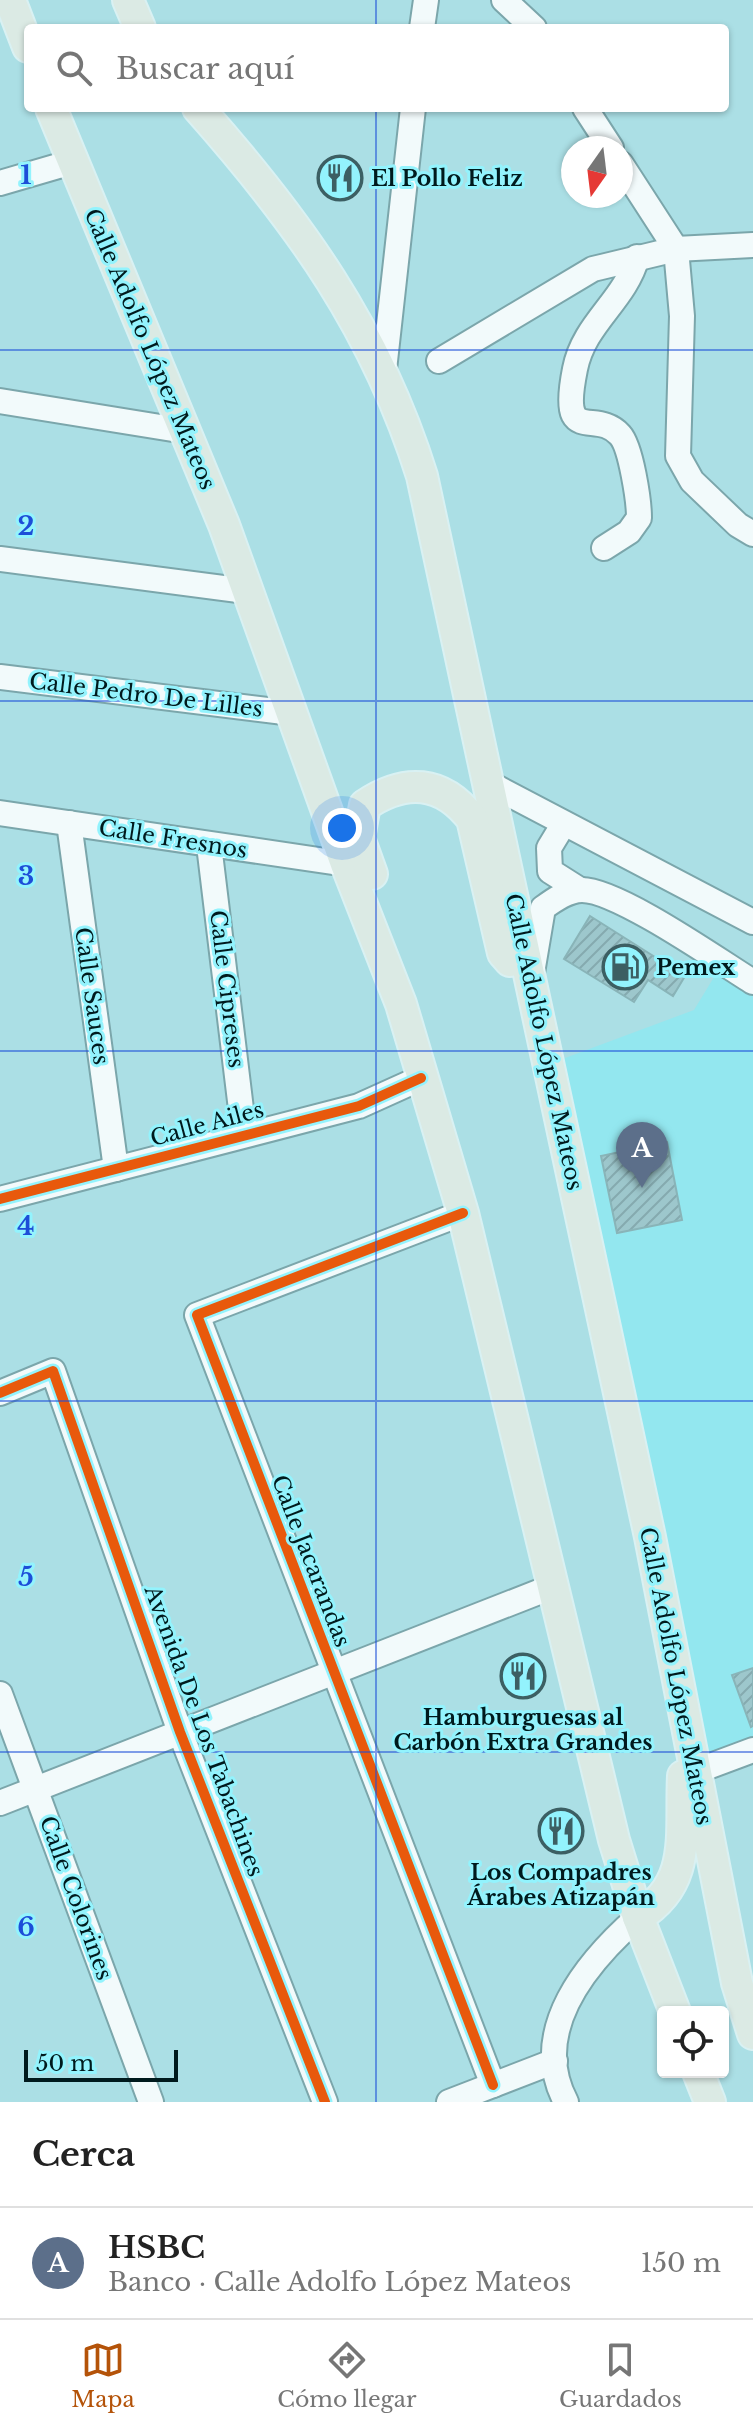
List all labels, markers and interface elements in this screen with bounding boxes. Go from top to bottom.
search box [24,24,729,112]
icon: search [52,46,96,90]
text: Buscar aquí [116,50,294,87]
north arrow [561,136,633,208]
restaurant icon: El Pollo Feliz [316,154,364,202]
text: 1 [20,159,32,191]
place label: El Pollo Feliz [371,165,523,192]
street label: Calle Adolfo López Mateos [78,204,222,494]
text: 2 [18,510,34,542]
street label: Calle Pedro De Lilles [28,667,264,723]
your location [322,808,362,848]
street label: Calle Fresnos [97,814,249,864]
text: 3 [18,860,34,892]
street label: Calle Adolfo López Mateos [499,891,589,1193]
street label: Calle Cipreses [204,909,250,1069]
street label: Calle Sauces [69,926,115,1066]
fuel station icon: Pemex [601,943,649,991]
place label: Pemex [656,954,736,981]
street label: Calle Ailes [147,1096,267,1152]
pin: A [616,1122,668,1188]
text: 4 [17,1210,35,1242]
street label: Calle Jacarandas [266,1471,356,1651]
street label: Calle Adolfo López Mateos [634,1525,718,1827]
text: 5 [18,1561,34,1593]
street label: Avenida De Los Tabachines [138,1581,269,1880]
restaurant icon: Hamburguesas al Carbón Extra Grandes [499,1652,547,1700]
place label: Hamburguesas al Carbón Extra Grandes [393,1704,653,1756]
restaurant icon: Los Compadres Árabes Atizapán [537,1807,585,1855]
street label: Calle Colorines [34,1812,118,1984]
place label: Los Compadres Árabes Atizapán [466,1859,655,1911]
text: 6 [17,1911,35,1943]
map controls [657,2006,729,2078]
button: locate [657,2006,729,2078]
scale bar [24,2046,178,2082]
text: 50 m [36,2050,94,2077]
text: Cerca [32,2133,135,2175]
text: HSBC [108,2229,205,2266]
text: A [47,2247,69,2279]
text: 150 m [641,2247,721,2279]
text: Banco · Calle Adolfo López Mateos [108,2266,571,2298]
tab: Mapa [71,2338,135,2413]
tab: Cómo llegar [277,2338,416,2413]
tab: Guardados [559,2338,682,2413]

